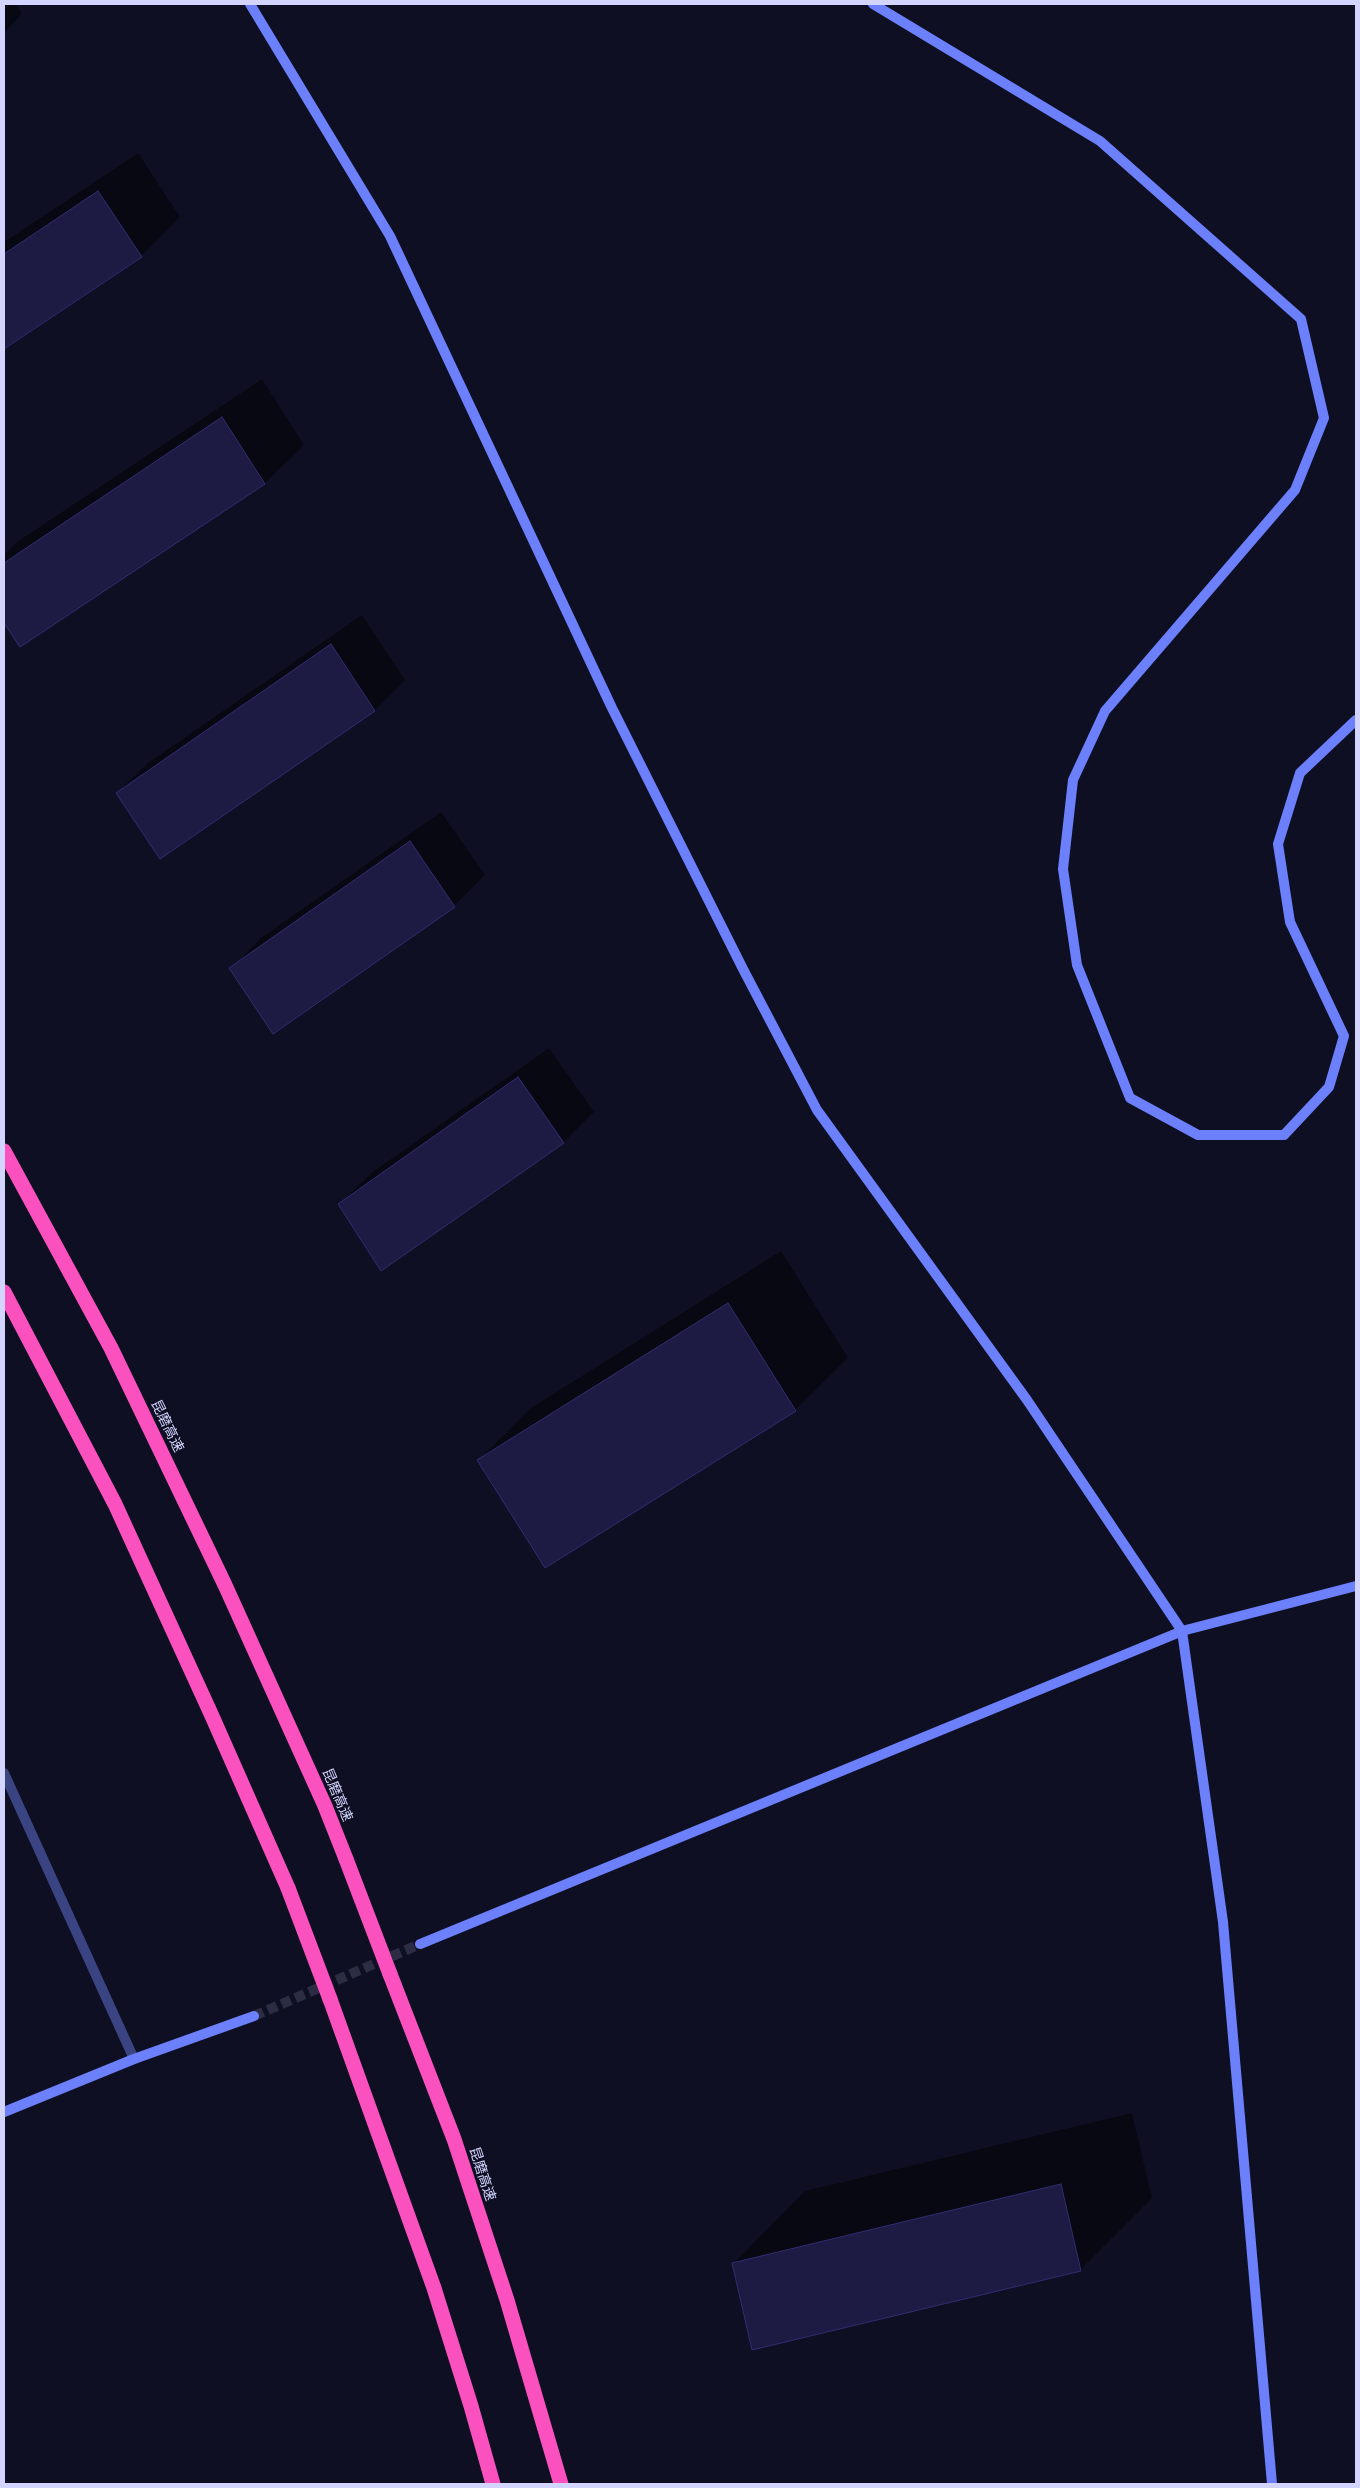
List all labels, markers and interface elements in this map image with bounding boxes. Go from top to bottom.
street label: 昆磨高速 [147,1397,187,1455]
street label: 昆磨高速 [318,1766,356,1824]
street label: 昆磨高速 [465,2145,499,2203]

